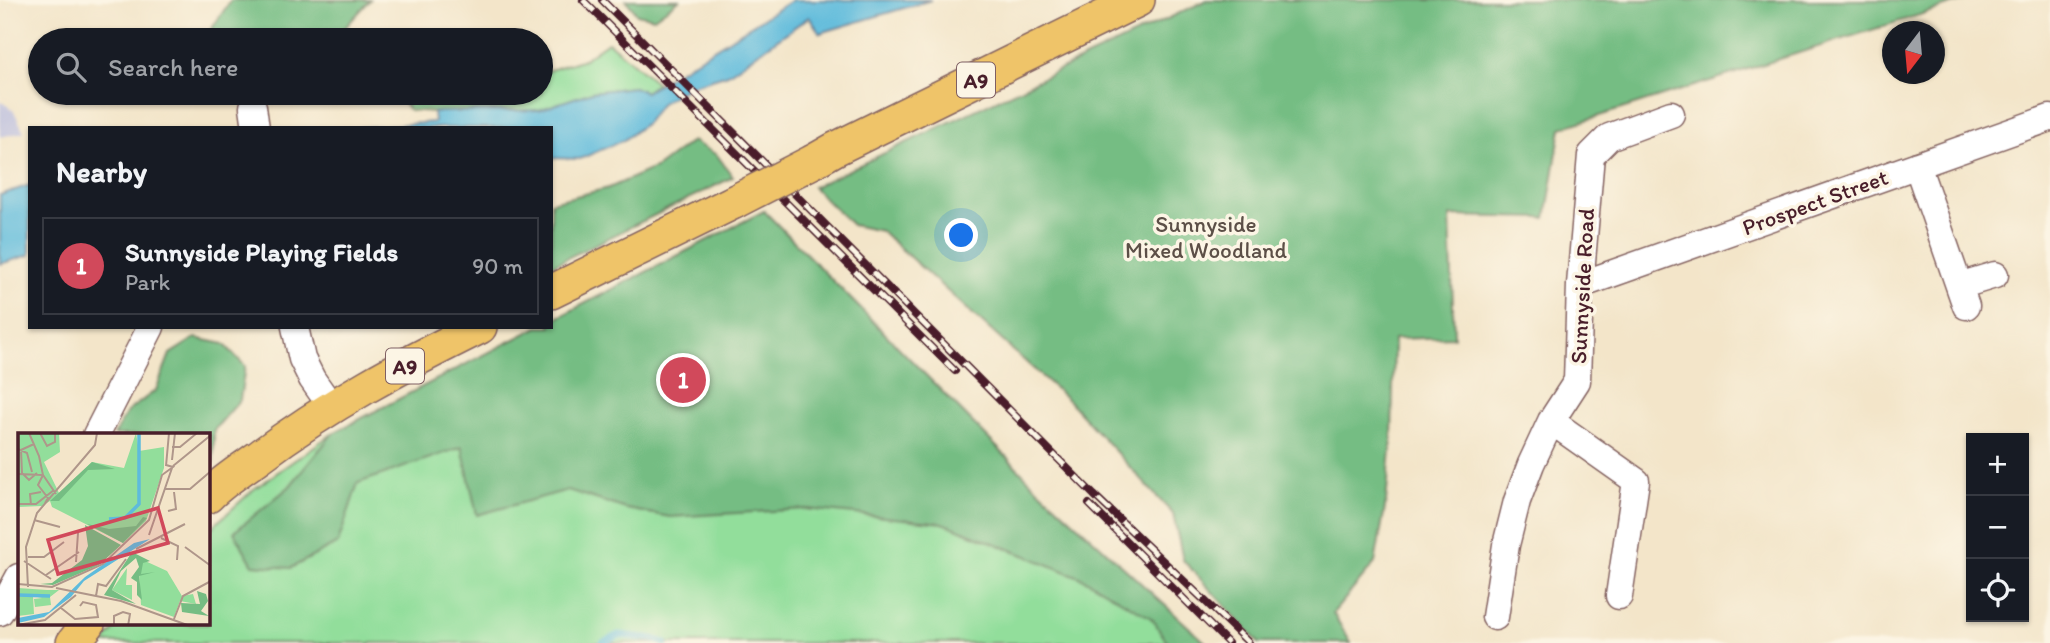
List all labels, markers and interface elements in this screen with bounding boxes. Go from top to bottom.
north arrow [1882,21,1945,84]
search box [28,28,553,105]
icon: search [52,48,90,86]
text: Search here [108,51,238,83]
road number: A9 [957,62,995,98]
text: Nearby [56,153,147,190]
street label: Prospect Street [1738,163,1892,241]
street label: Sunnyside Road [1564,207,1600,365]
park label: Sunnyside Mixed Woodland [1125,210,1287,264]
your location [944,218,978,252]
text: Sunnyside Playing Fields [125,236,398,268]
text: 1 [76,252,86,280]
text: 90 m [472,252,523,280]
text: Park [125,268,170,296]
road number: A9 [386,348,424,384]
pin: 1 [660,354,706,406]
inset map [18,433,210,626]
map controls [1966,433,2029,622]
button: + [1966,433,2029,496]
button: − [1966,496,2029,559]
button: locate [1966,559,2029,622]

